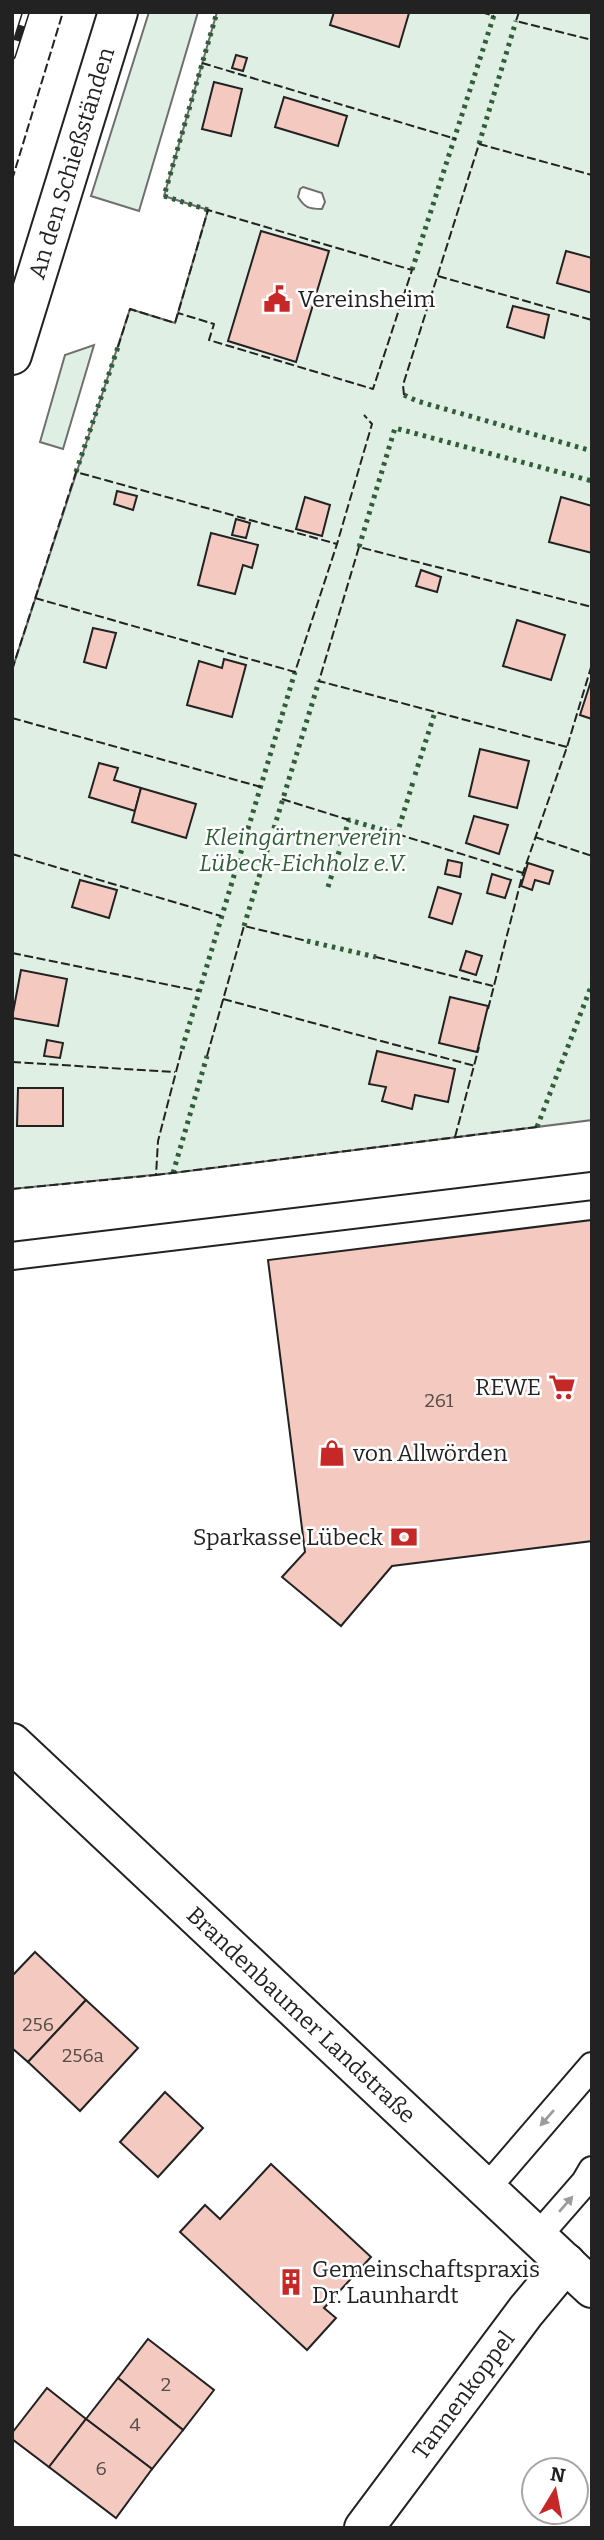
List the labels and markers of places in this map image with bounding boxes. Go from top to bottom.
public building icon: Vereinsheim [262,284,292,314]
place label: Vereinsheim [298,285,435,313]
supermarket icon: REWE [547,1372,577,1402]
place label: REWE [475,1373,541,1401]
shop icon: von Allwörden [317,1438,347,1468]
place label: von Allwörden [352,1439,508,1467]
bank icon: Sparkasse Lübeck [389,1522,419,1552]
place label: Sparkasse Lübeck [193,1523,383,1551]
place label: Gemeinschaftspraxis Dr. Launhardt [312,2255,540,2309]
building icon: Gemeinschaftspraxis Dr. Launhardt [276,2267,306,2297]

